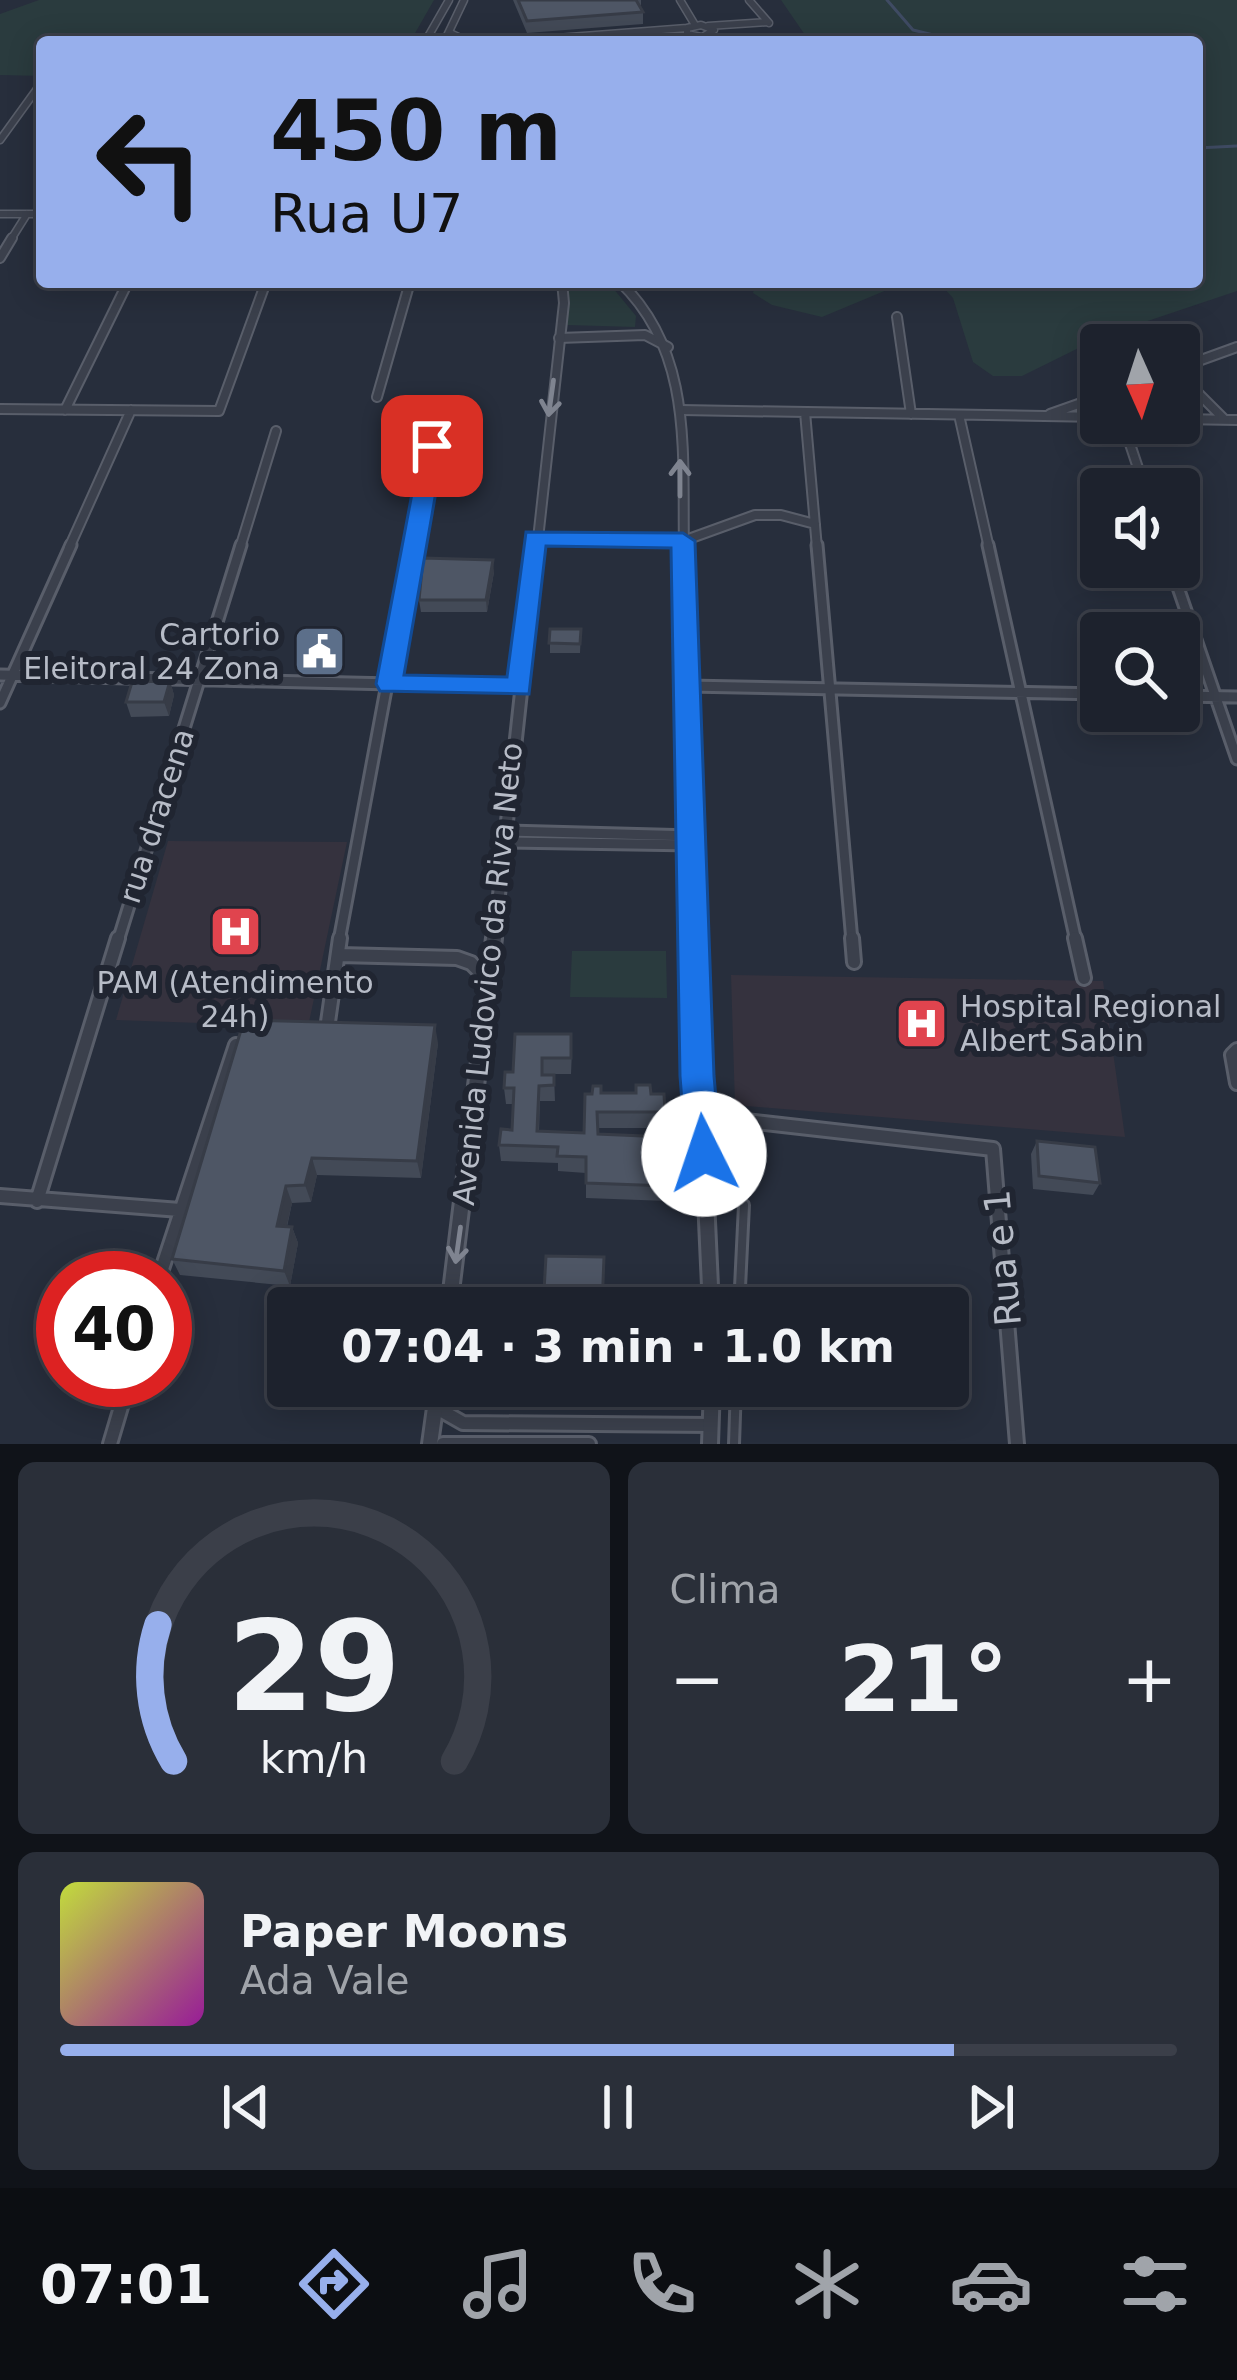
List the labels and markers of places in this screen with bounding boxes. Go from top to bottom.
pin [381,395,483,497]
place label: Cartorio Eleitoral 24 Zona [23,617,280,686]
public building icon: Cartorio Eleitoral 24 Zona [291,624,347,680]
hospital icon: PAM (Atendimento 24h) [207,903,263,959]
place label: PAM (Atendimento 24h) [96,965,374,1034]
place label: Hospital Regional Albert Sabin [960,989,1221,1058]
hospital icon: Hospital Regional Albert Sabin [893,996,949,1052]

